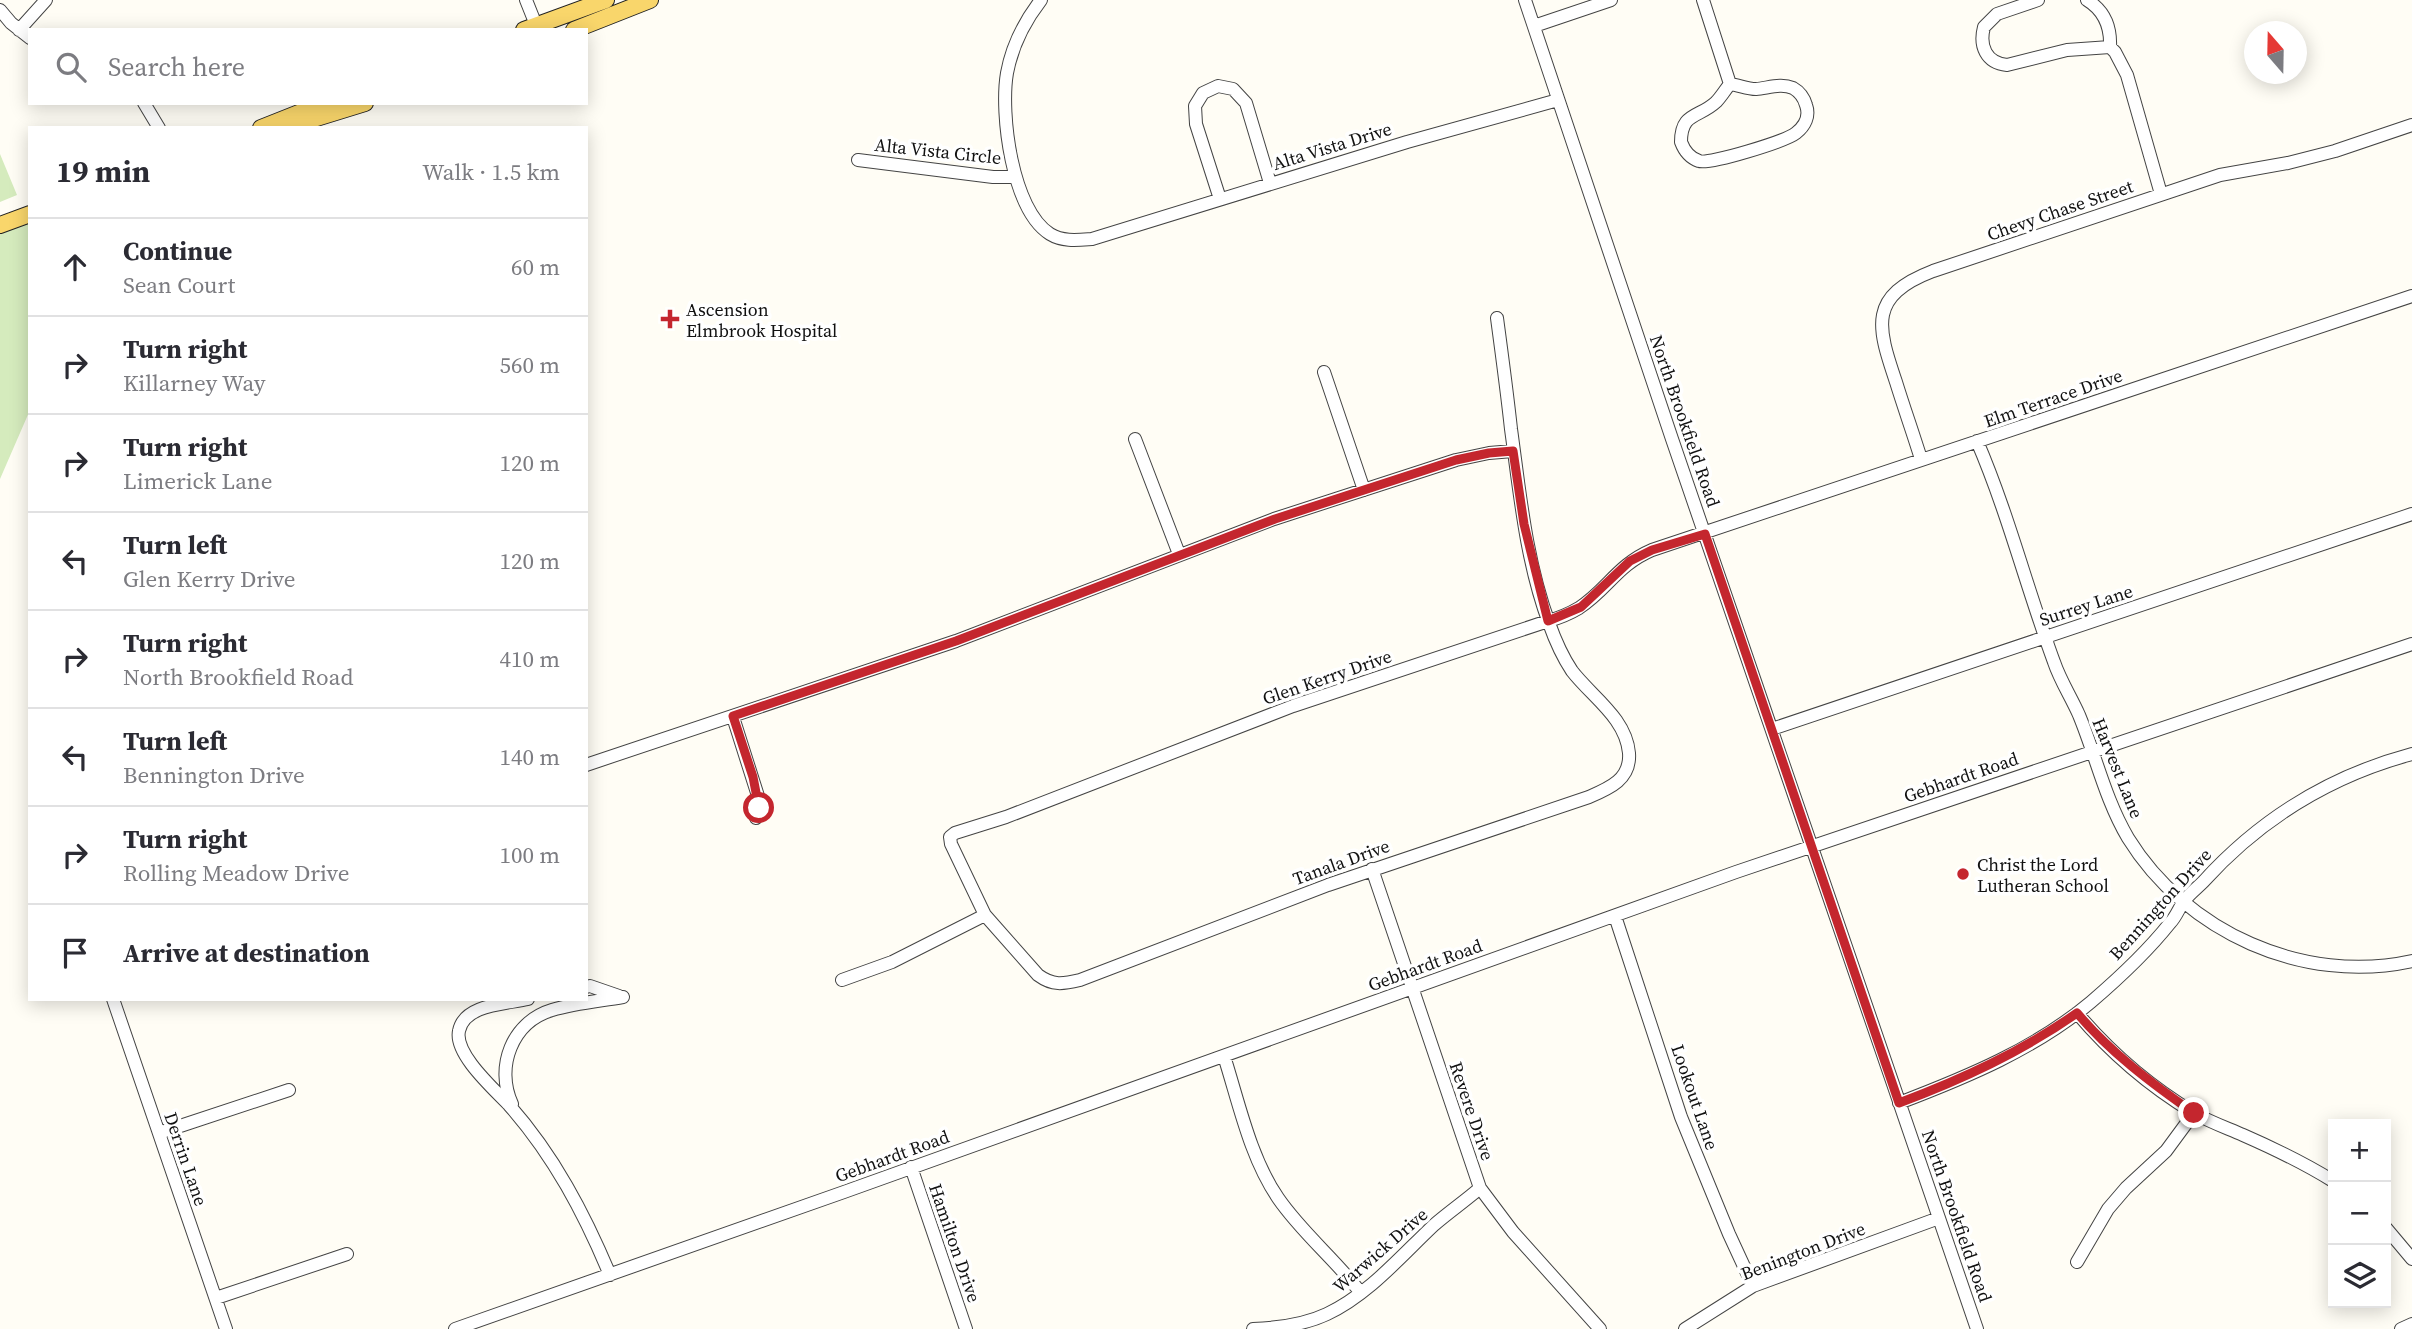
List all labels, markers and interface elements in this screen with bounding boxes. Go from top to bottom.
north arrow [2244,21,2307,84]
search box [28,28,588,105]
icon: search [52,48,90,86]
text: Search here [108,49,245,85]
street label: Alta Vista Drive [1269,116,1395,176]
street label: Alta Vista Circle [873,132,1003,170]
text: 19 min [56,151,150,192]
text: Walk · 1.5 km [422,156,560,188]
street label: Chevy Chase Street [1984,173,2136,247]
text: Continue [123,233,232,269]
icon: ahead [56,248,94,286]
text: 60 m [511,251,560,283]
text: Sean Court [123,269,235,301]
place label: Ascension Elmbrook Hospital [686,297,837,343]
marker: Ascension Elmbrook Hospital [660,309,680,329]
text: Turn right [123,331,247,367]
street label: North Brookfield Road [1644,332,1726,510]
icon: right [56,346,94,384]
text: 560 m [499,349,560,381]
street label: Elm Terrace Drive [1980,363,2126,433]
text: Killarney Way [123,367,266,399]
text: Turn right [123,429,247,465]
icon: right [56,444,94,482]
text: 120 m [499,447,560,479]
text: Limerick Lane [123,465,272,497]
text: Turn left [123,527,227,563]
icon: left [56,542,94,580]
text: 120 m [499,545,560,577]
text: Glen Kerry Drive [123,563,295,595]
street label: Surrey Lane [2036,578,2136,632]
text: Turn right [123,625,247,661]
icon: right [56,640,94,678]
text: 410 m [499,643,560,675]
street label: Glen Kerry Drive [1259,643,1395,711]
text: North Brookfield Road [123,661,353,693]
street label: Harvest Lane [2086,714,2150,822]
text: Turn left [123,723,227,759]
icon: left [56,738,94,776]
text: 140 m [499,741,560,773]
street label: Gebhardt Road [1900,746,2022,808]
text: Bennington Drive [123,759,305,791]
route start [743,792,774,823]
text: Turn right [123,821,247,857]
street label: Tanala Drive [1289,833,1393,891]
icon: right [56,836,94,874]
text: 100 m [499,839,560,871]
street label: Bennington Drive [2103,843,2217,965]
place label: Christ the Lord Lutheran School [1977,852,2109,898]
text: Rolling Meadow Drive [123,857,349,889]
marker: Christ the Lord Lutheran School [1955,866,1971,882]
street label: Gebhardt Road [1364,933,1486,997]
icon: arrive [56,934,94,972]
text: Arrive at destination [123,935,370,971]
street label: Lookout Lane [1665,1041,1725,1153]
street label: Revere Drive [1443,1058,1501,1164]
route end [2178,1097,2209,1128]
street label: Derrin Lane [158,1109,214,1209]
map controls [2328,1119,2391,1308]
button: + [2328,1119,2391,1182]
street label: Gebhardt Road [831,1124,953,1188]
street label: North Brookfield Road [1916,1127,1998,1305]
street label: Hamilton Drive [923,1180,987,1306]
button: − [2328,1182,2391,1245]
street label: Warwick Drive [1327,1202,1433,1298]
street label: Benington Drive [1737,1216,1869,1286]
button: layers [2328,1245,2391,1308]

